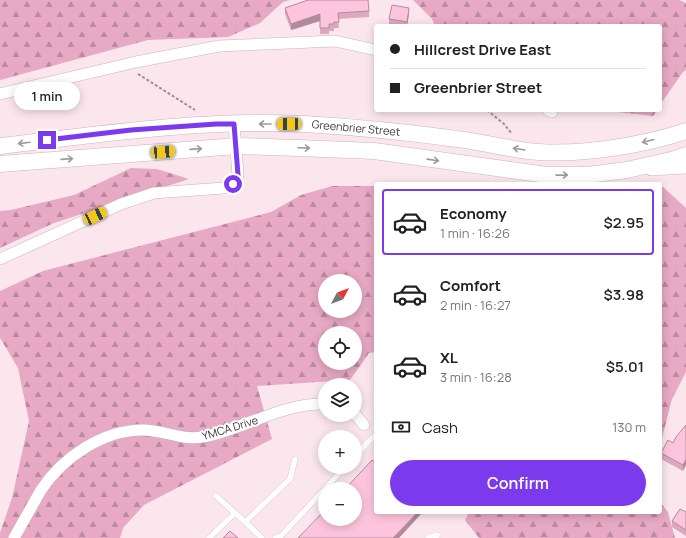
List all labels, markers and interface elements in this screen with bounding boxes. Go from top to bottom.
text: Hillcrest Drive East [414,39,551,60]
text: Greenbrier Street [414,77,542,98]
callout: 1 min [14,82,80,110]
text: 1 min [32,87,63,105]
street label: Greenbrier Street [311,116,401,139]
car [277,118,301,130]
one-way arrow [259,120,272,128]
route end [38,131,56,149]
one-way arrow [642,137,655,145]
one-way arrow [18,139,31,147]
one-way arrow [297,144,310,152]
one-way arrow [513,144,526,152]
car [151,145,175,159]
one-way arrow [189,146,202,153]
one-way arrow [60,156,73,163]
one-way arrow [426,156,439,163]
one-way arrow [555,171,568,179]
route start [224,175,242,193]
text: Economy [440,203,507,224]
icon: car [392,204,428,240]
car [82,205,108,227]
text: $2.95 [604,212,644,233]
text: 1 min · 16:26 [440,224,510,242]
north arrow [318,274,362,318]
map controls [318,274,362,526]
text: Comfort [440,275,501,296]
icon: car [392,276,428,312]
text: $3.98 [604,284,644,305]
text: 2 min · 16:27 [440,296,511,314]
button: locate [318,326,362,370]
text: XL [440,347,458,368]
icon: car [392,348,428,384]
text: $5.01 [606,356,644,377]
text: 3 min · 16:28 [440,368,512,386]
button: layers [318,378,362,422]
street label: YMCA Drive [200,412,260,443]
icon: cash [390,416,412,438]
text: Cash [422,417,458,438]
text: 130 m [612,418,646,436]
button: + [318,430,362,474]
button: Confirm [390,460,646,506]
button: − [318,482,362,526]

